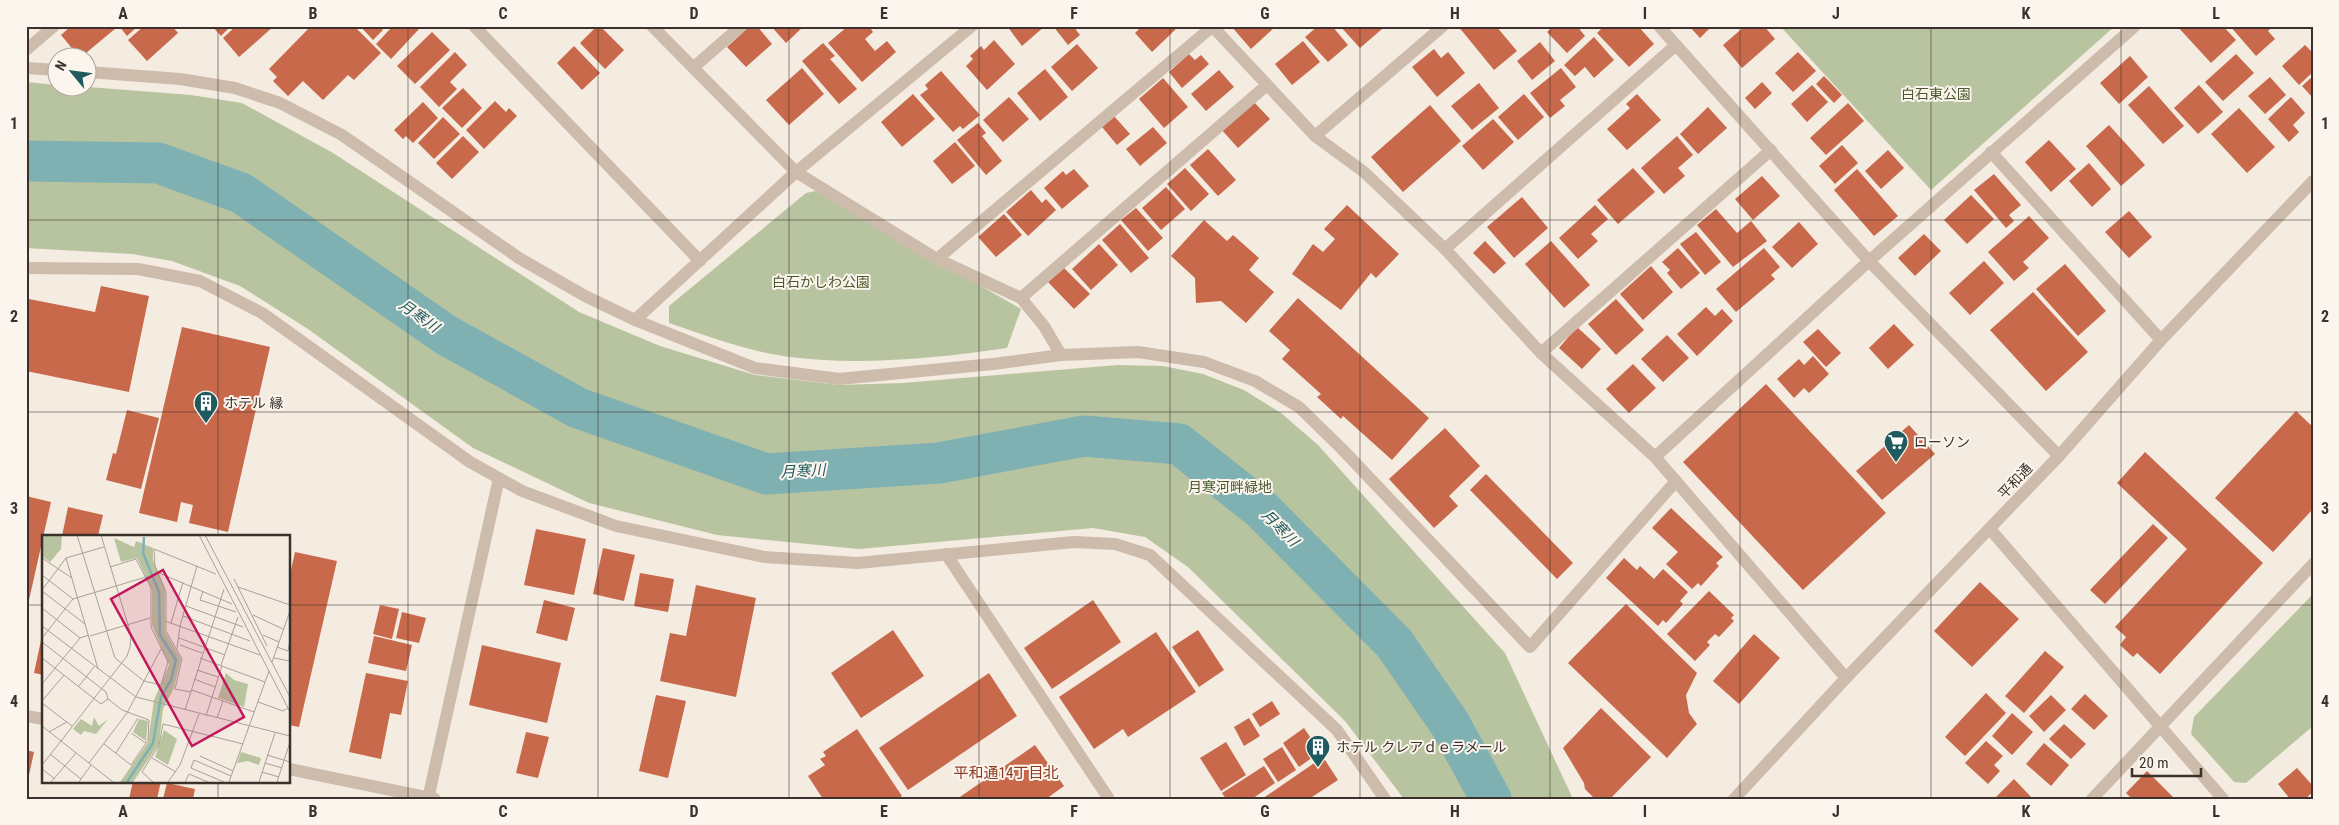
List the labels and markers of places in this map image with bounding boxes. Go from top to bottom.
building icon: ホテル 縁 [193,390,219,424]
place label: ホテル 縁 [224,395,283,411]
supermarket icon: ローソン [1883,429,1909,463]
place label: ローソン [1914,434,1970,450]
building icon: ホテル クレアｄｅラメール [1305,734,1331,768]
place label: ホテル クレアｄｅラメール [1336,739,1507,755]

